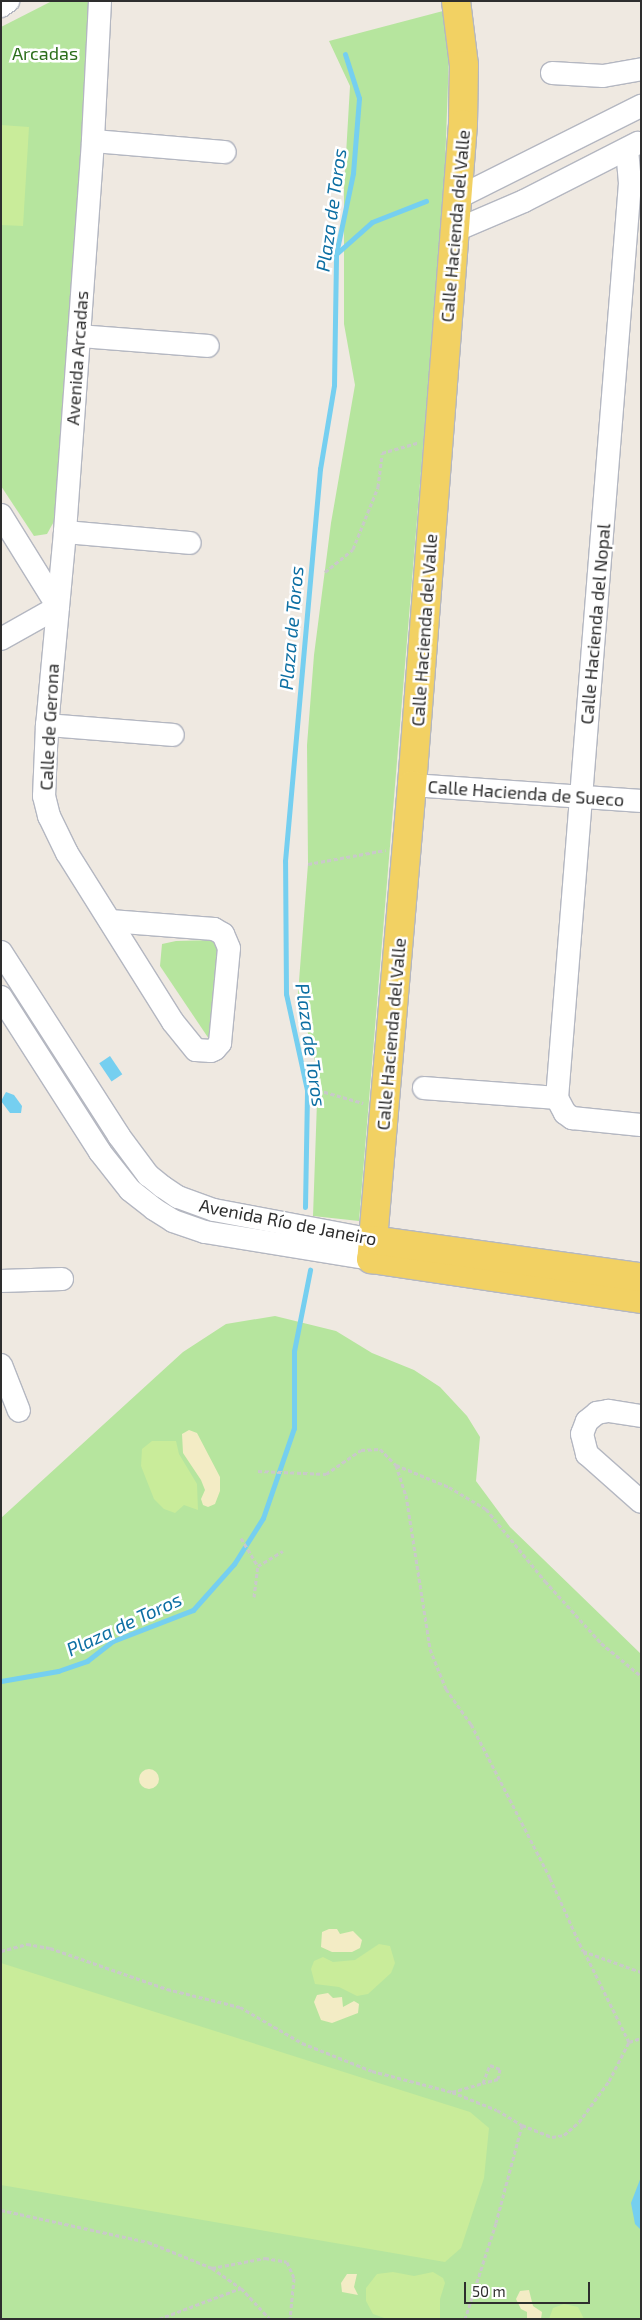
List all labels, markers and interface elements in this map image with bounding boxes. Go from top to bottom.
park label: Arcadas [12,42,78,64]
street label: Calle Hacienda del Valle [436,128,474,324]
water label: Plaza de Toros [311,147,351,273]
street label: Avenida Arcadas [62,290,92,426]
street label: Calle Hacienda del Nopal [575,522,615,726]
street label: Calle Hacienda del Valle [406,532,442,728]
water label: Plaza de Toros [274,565,308,691]
street label: Calle de Gerona [35,663,63,791]
street label: Calle Hacienda de Sueco [427,775,625,811]
street label: Calle Hacienda del Valle [372,936,410,1132]
water label: Plaza de Toros [291,982,331,1108]
street label: Avenida Río de Janeiro [197,1194,379,1250]
water label: Plaza de Toros [63,1587,185,1661]
scale bar [467,2272,593,2304]
text: 50 m [472,2282,506,2300]

